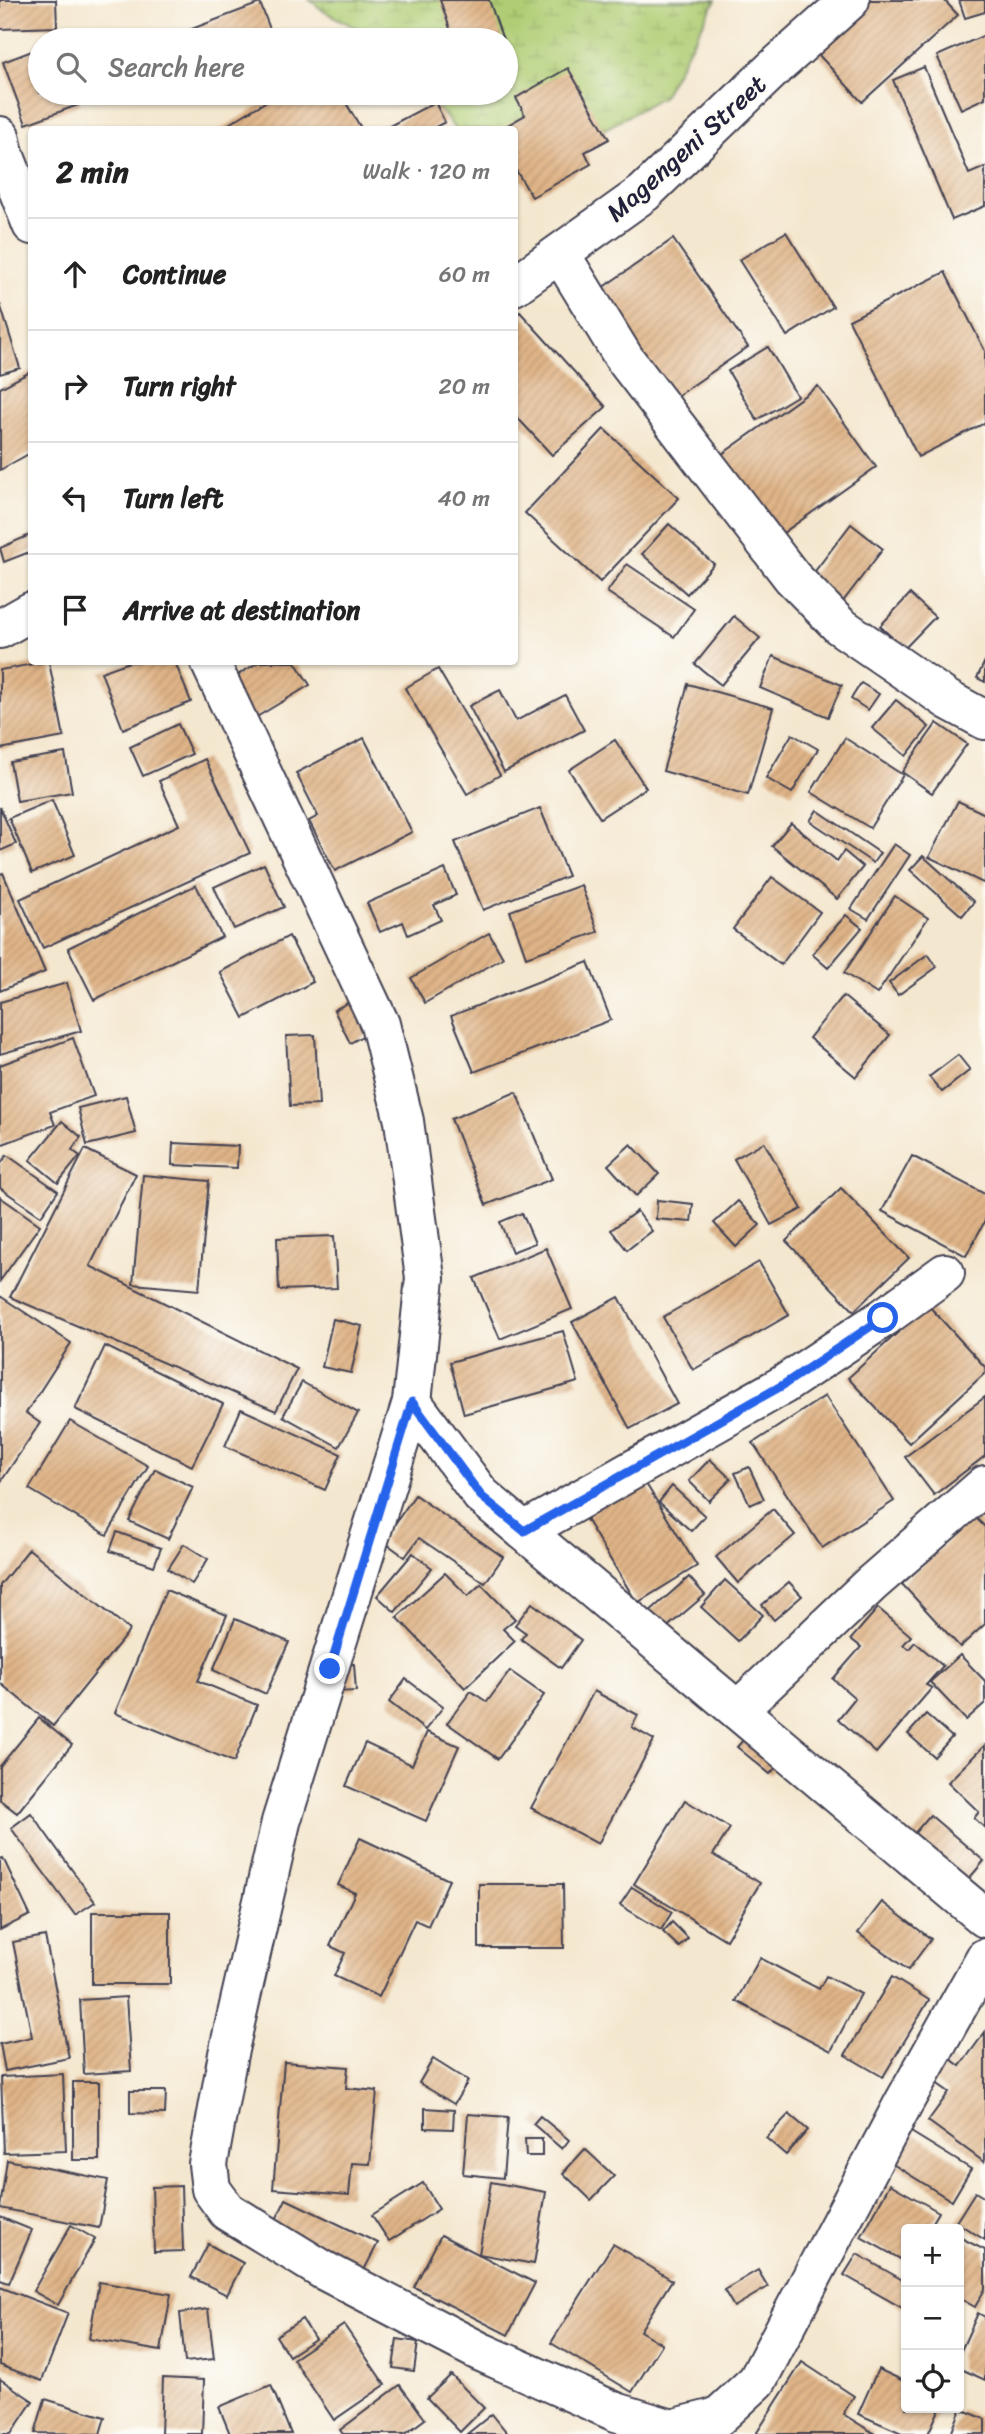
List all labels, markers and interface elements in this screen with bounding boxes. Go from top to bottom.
search box [28,28,518,105]
text: Search here [108,44,245,90]
icon: search [52,48,90,86]
street label: Magengeni Street [595,63,777,233]
text: 2 min [56,145,129,199]
text: Walk · 120 m [363,151,490,192]
text: Continue [123,251,226,297]
text: 60 m [439,254,490,295]
icon: ahead [56,255,94,293]
text: Turn right [123,363,236,409]
text: 20 m [439,366,490,407]
icon: right [56,367,94,405]
text: Turn left [123,475,223,521]
text: 40 m [437,478,490,519]
icon: left [56,479,94,517]
text: Arrive at destination [123,587,360,633]
icon: arrive [56,591,94,629]
route start [867,1302,898,1333]
route end [314,1653,345,1684]
map controls [901,2224,964,2413]
button: + [901,2224,964,2287]
button: − [901,2287,964,2350]
button: locate [901,2350,964,2413]

